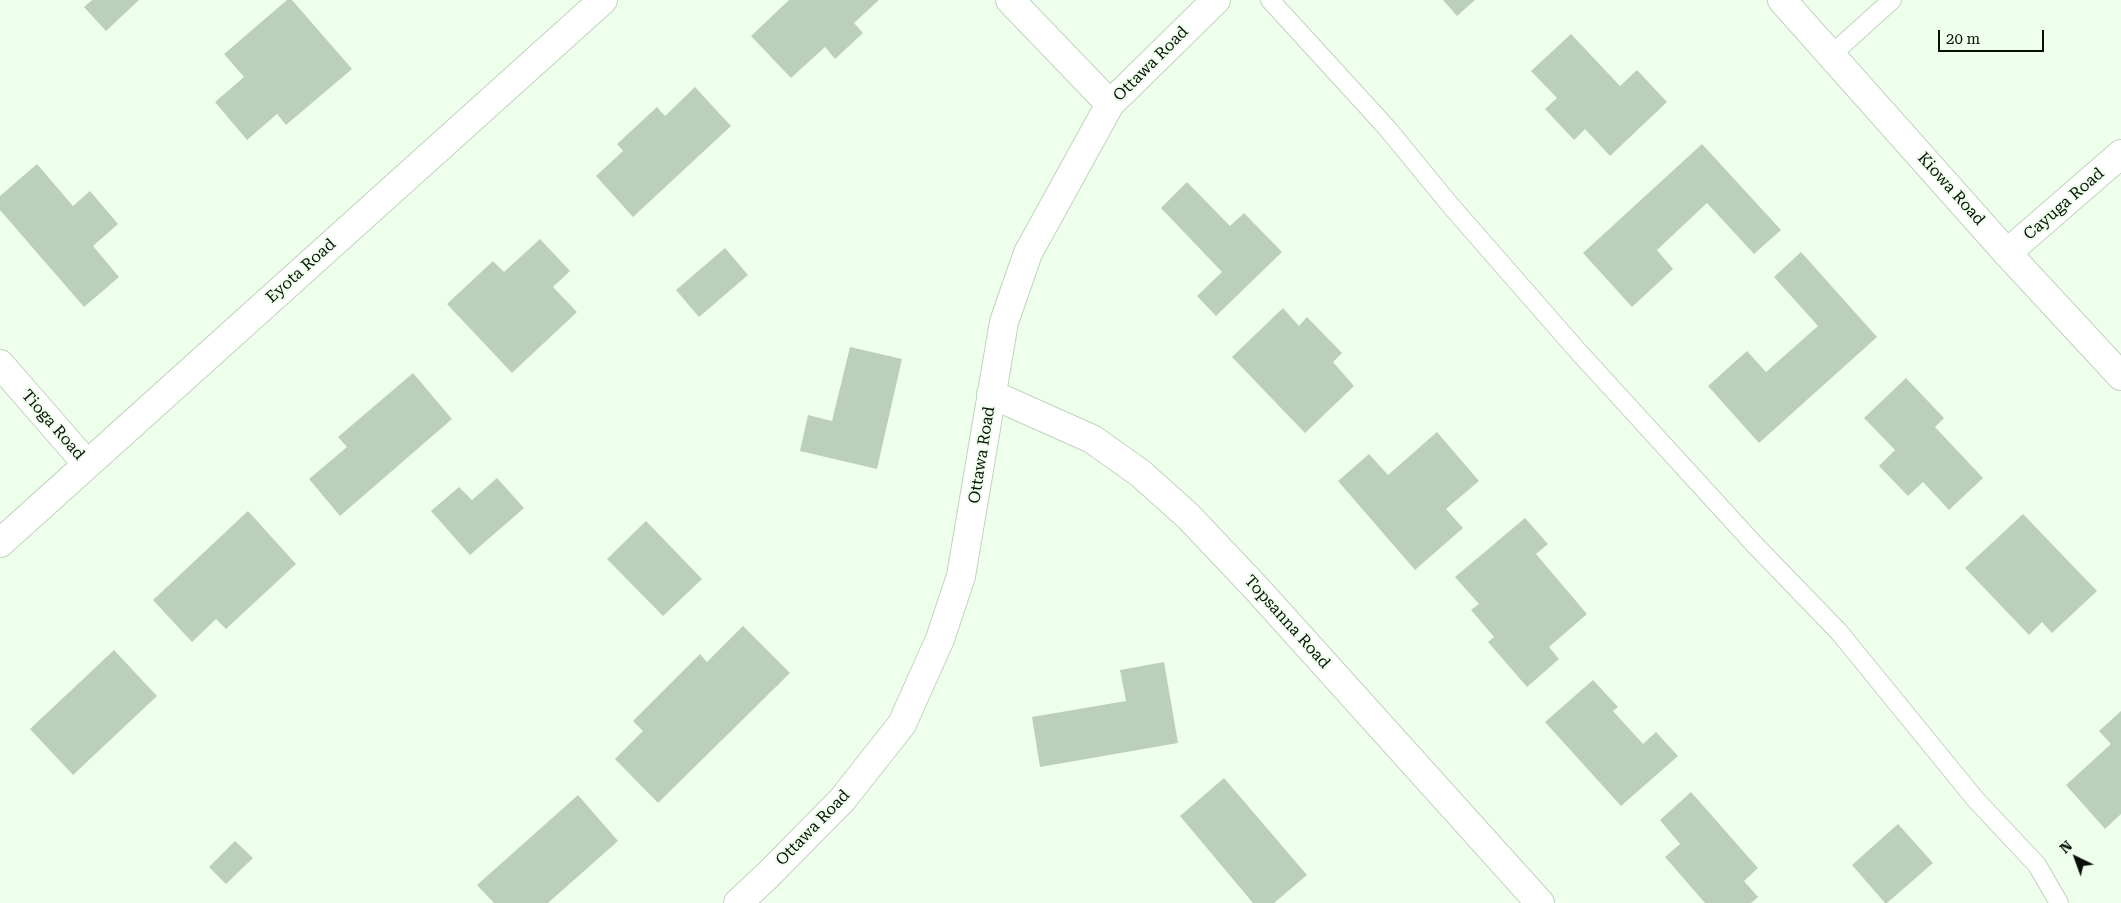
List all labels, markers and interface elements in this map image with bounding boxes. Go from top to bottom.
scale bar [1941,20,2047,52]
street label: Ottawa Road [1110,23,1192,105]
text: 20 m [1946,30,1980,48]
street label: Kiowa Road [1913,149,1989,229]
street label: Cayuga Road [2020,164,2108,244]
street label: Eyota Road [262,235,340,307]
street label: Tioga Road [17,386,89,464]
street label: Ottawa Road [965,405,999,505]
street label: Topsanna Road [1240,571,1334,673]
street label: Ottawa Road [772,786,854,870]
north arrow [2051,833,2101,883]
text: N [2057,837,2075,856]

